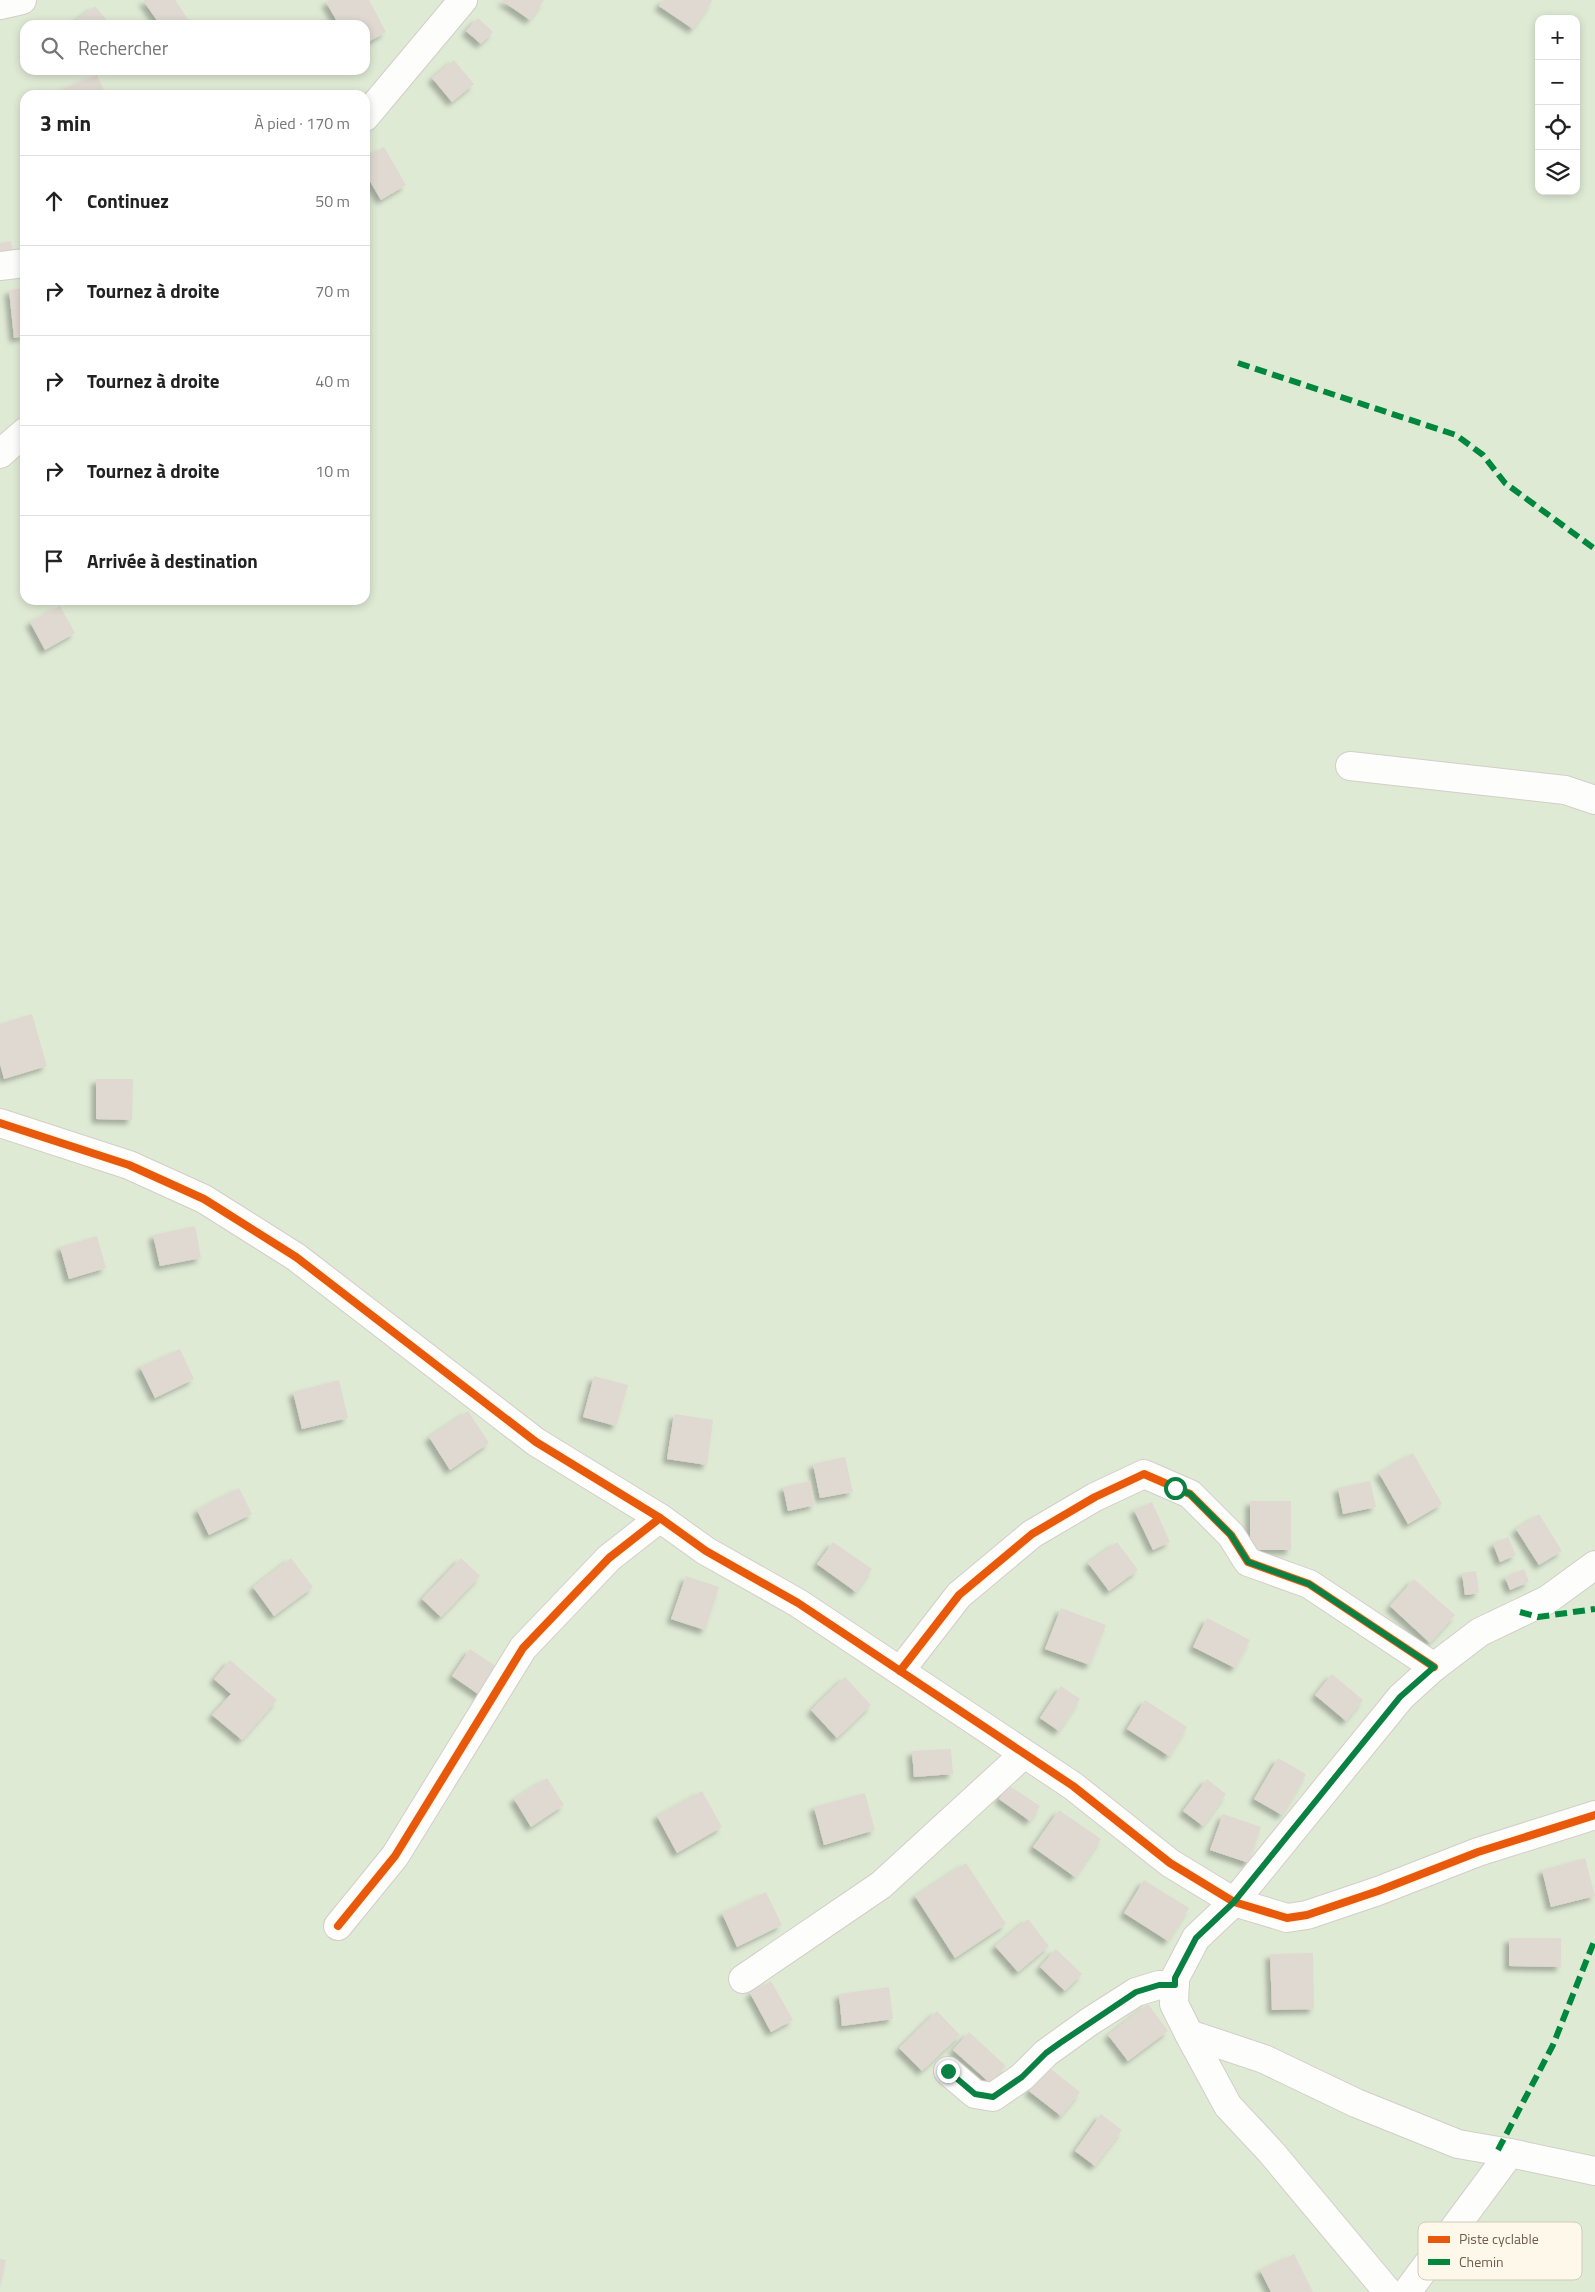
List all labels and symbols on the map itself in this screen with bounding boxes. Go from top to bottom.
route start [1164,1477,1187,1500]
route end [937,2060,960,2083]
legend [1418,2222,1582,2280]
text: Piste cyclable [1459,2228,1539,2249]
text: Chemin [1459,2251,1504,2272]

